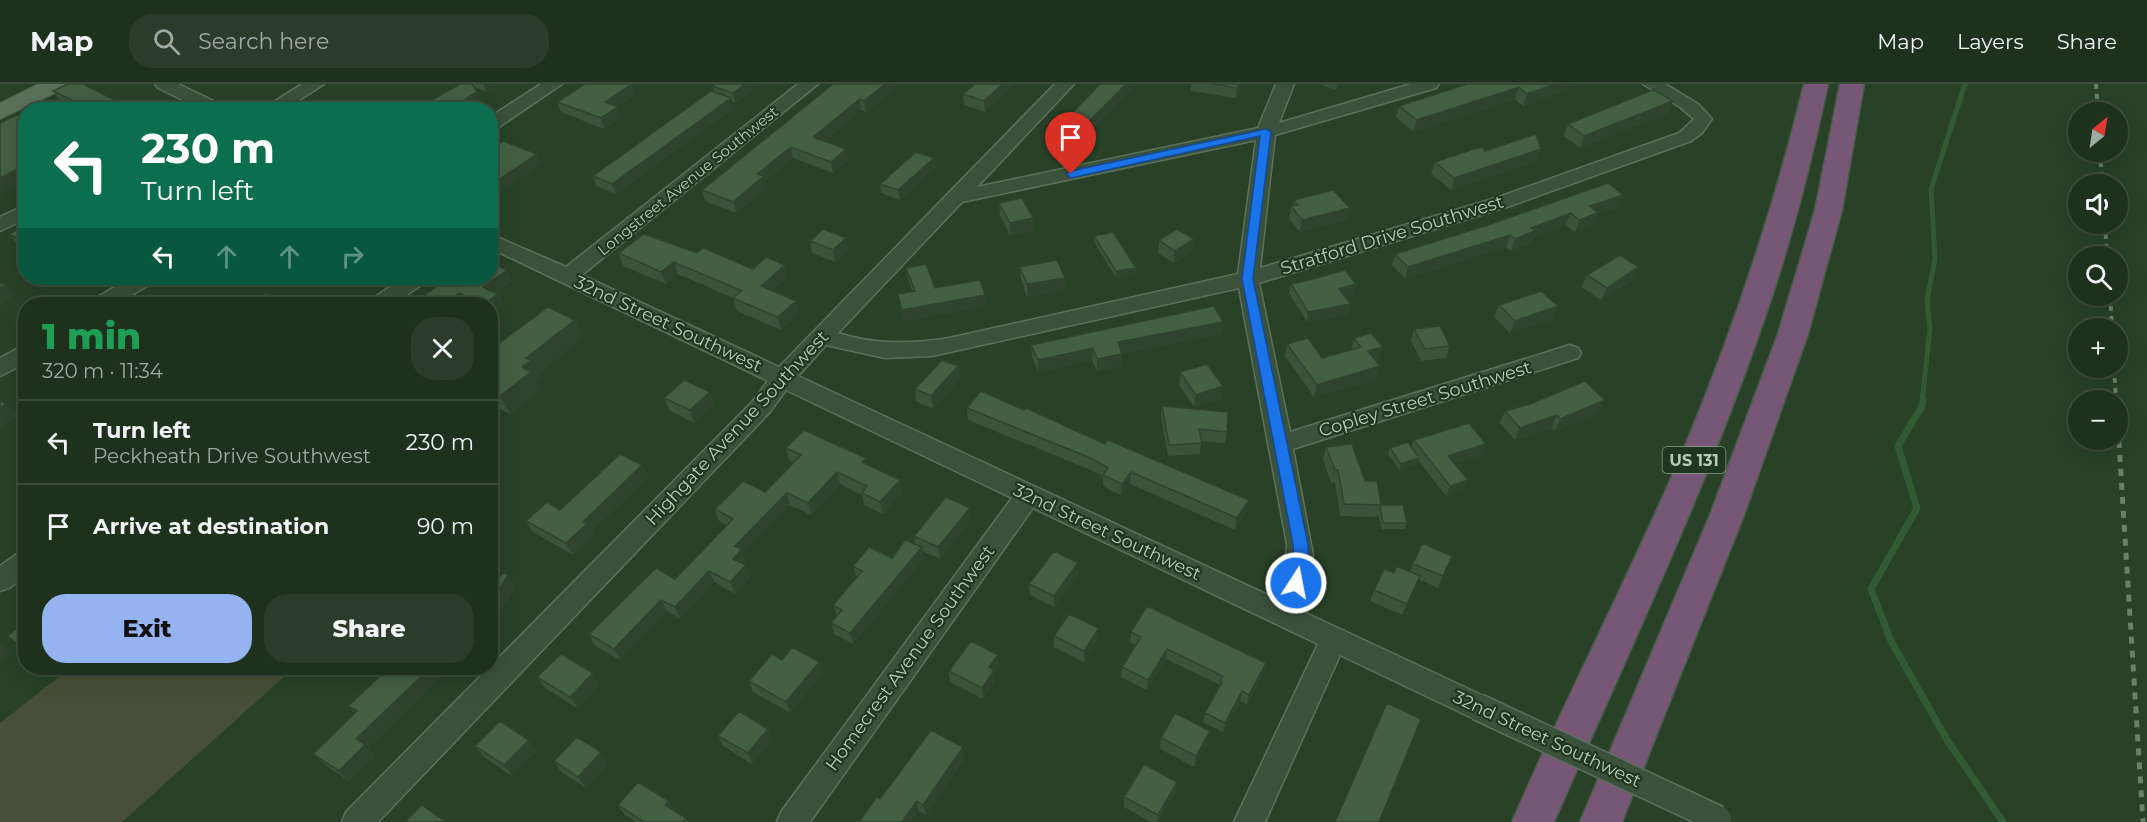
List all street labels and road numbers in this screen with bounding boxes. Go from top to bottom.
street label: Longstreet Avenue Southwest [594,102,782,259]
street label: Stratford Drive Southwest [1278,191,1506,279]
street label: 32nd Street Southwest [571,271,765,377]
street label: Highgate Avenue Southwest [641,326,833,530]
street label: Copley Street Southwest [1316,356,1534,442]
road number: US 131 [1662,447,1726,473]
street label: 32nd Street Southwest [1010,479,1204,585]
street label: Homecrest Avenue Southwest [821,541,999,775]
street label: 32nd Street Southwest [1450,686,1644,792]

